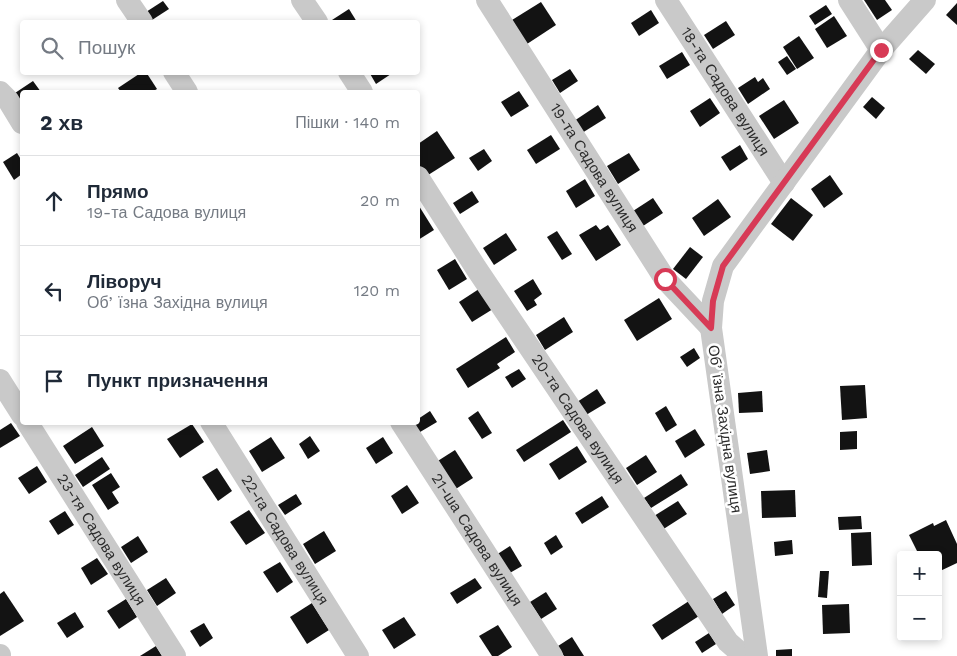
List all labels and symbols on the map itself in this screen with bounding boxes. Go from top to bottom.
street label: 18-та Садова вулиця [677,24,773,159]
route end [870,39,893,62]
street label: 19-та Садова вулиця [546,100,642,236]
route start [654,268,677,291]
street label: Обʼїзна Західна вулиця [704,344,746,514]
street label: 20-та Садова вулиця [528,351,628,487]
street label: 21-ша Садова вулиця [428,470,526,609]
street label: 23-тя Садова вулиця [53,471,149,608]
street label: 22-га Садова вулиця [237,471,332,608]

